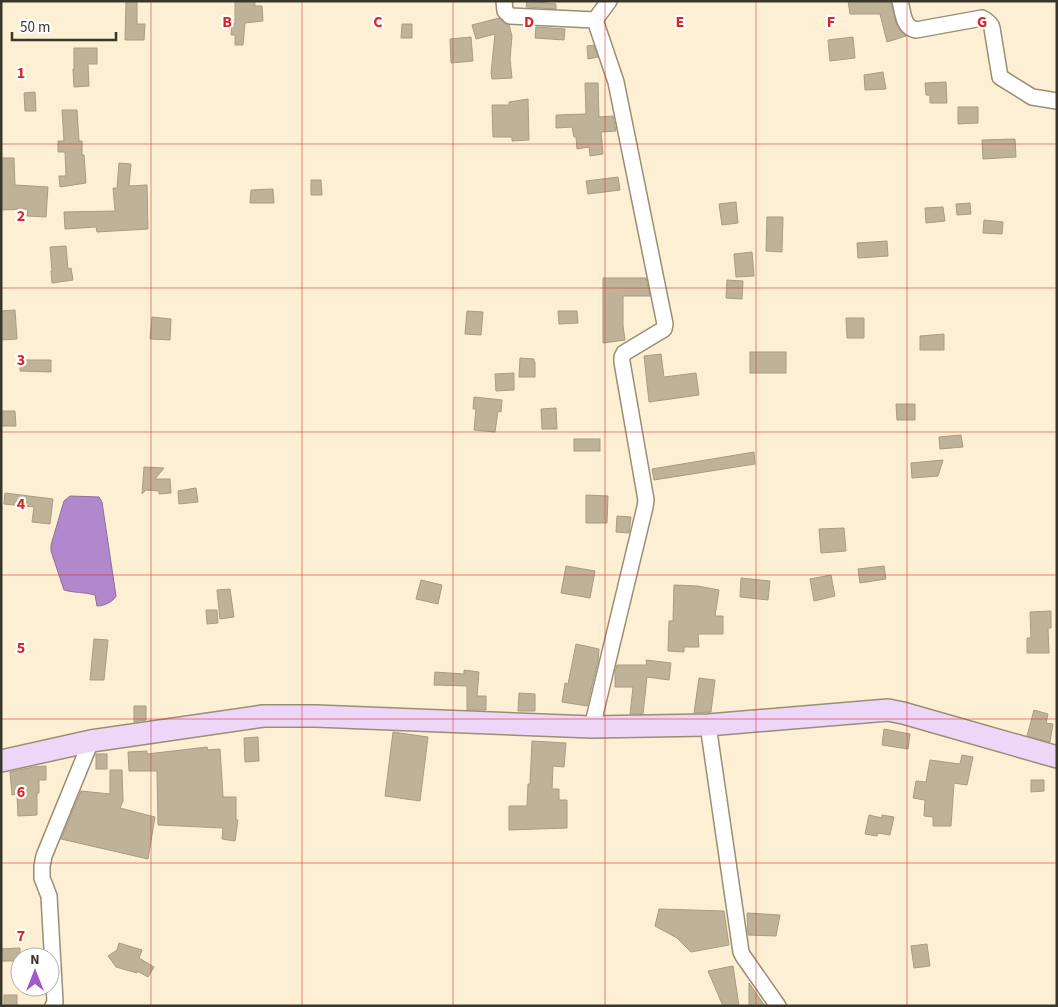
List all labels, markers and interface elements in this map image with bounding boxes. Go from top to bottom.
scale bar [12,10,116,42]
text: B [222,11,232,33]
text: C [373,11,383,33]
text: D [524,11,534,33]
text: E [676,11,684,33]
text: F [827,11,835,33]
text: G [977,11,987,33]
text: 50 m [20,17,50,38]
text: 1 [17,62,25,84]
text: 2 [17,205,25,227]
text: 3 [17,349,25,371]
text: 4 [17,493,26,515]
text: 5 [17,637,25,659]
text: 6 [17,781,25,803]
text: 7 [17,925,25,947]
north arrow [10,947,60,997]
text: N [30,950,40,970]

